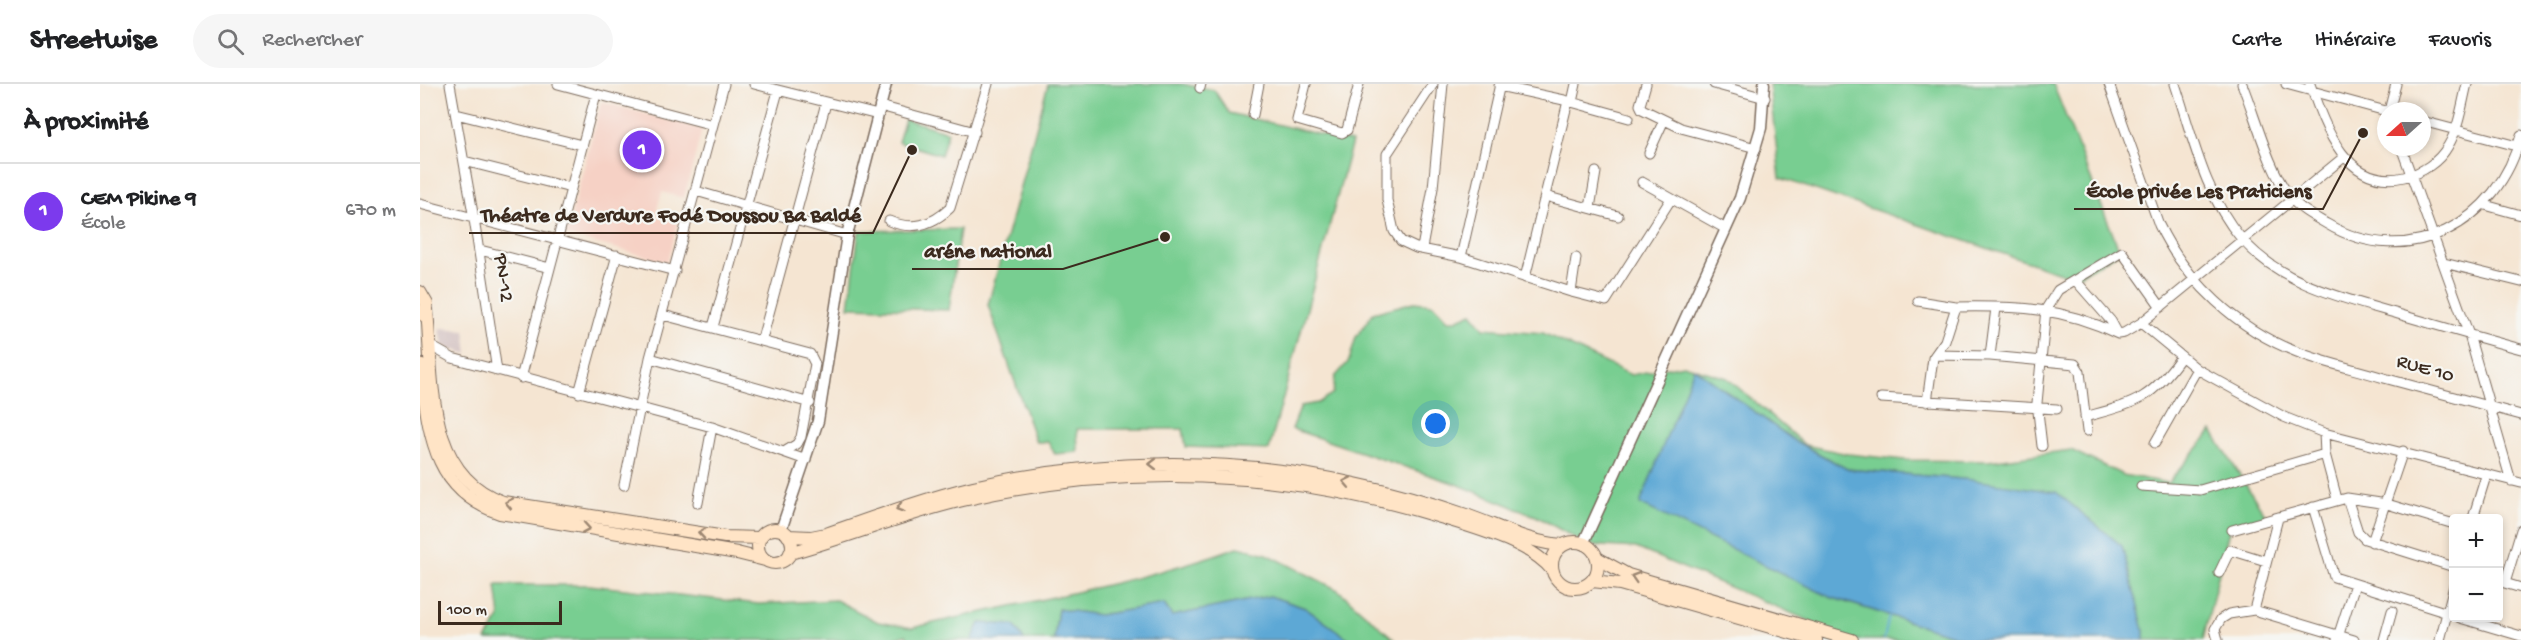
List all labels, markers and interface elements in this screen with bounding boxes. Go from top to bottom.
search box [193,14,613,68]
text: Streetwise [30,25,157,58]
icon: search [214,25,247,58]
text: Rechercher [262,28,362,54]
text: Carte [2232,29,2282,54]
text: Itinéraire [2315,29,2396,54]
text: Favoris [2429,29,2491,54]
north arrow [2377,102,2431,156]
text: À proximité [24,108,148,139]
pin: 1 [622,128,662,172]
callout: École privée Les Praticiens [2074,170,2323,209]
text: École privée Les Praticiens [2086,181,2313,206]
text: CEM Pikine 9 [81,187,197,213]
callout: Théatre de Verdure Fodé Doussou Ba Baldé [469,194,873,233]
text: 1 [39,200,48,223]
text: 670 m [345,200,396,223]
text: Théatre de Verdure Fodé Doussou Ba Baldé [479,205,862,230]
text: École [81,213,125,236]
callout: aréne national [912,230,1063,269]
text: aréne national [923,241,1052,266]
street label: PN-12 [487,252,517,304]
street label: RUE 10 [2394,351,2456,389]
your location [1421,409,1450,438]
one-way arrow [1148,458,1157,470]
one-way arrow [1342,476,1352,489]
one-way arrow [504,497,514,510]
one-way arrow [895,501,906,513]
map controls [2449,514,2503,622]
button: + [2449,514,2503,568]
one-way arrow [582,521,591,533]
one-way arrow [697,528,706,540]
button: − [2449,568,2503,622]
one-way arrow [1630,571,1640,584]
scale bar [438,598,562,626]
text: 100 m [447,602,487,621]

